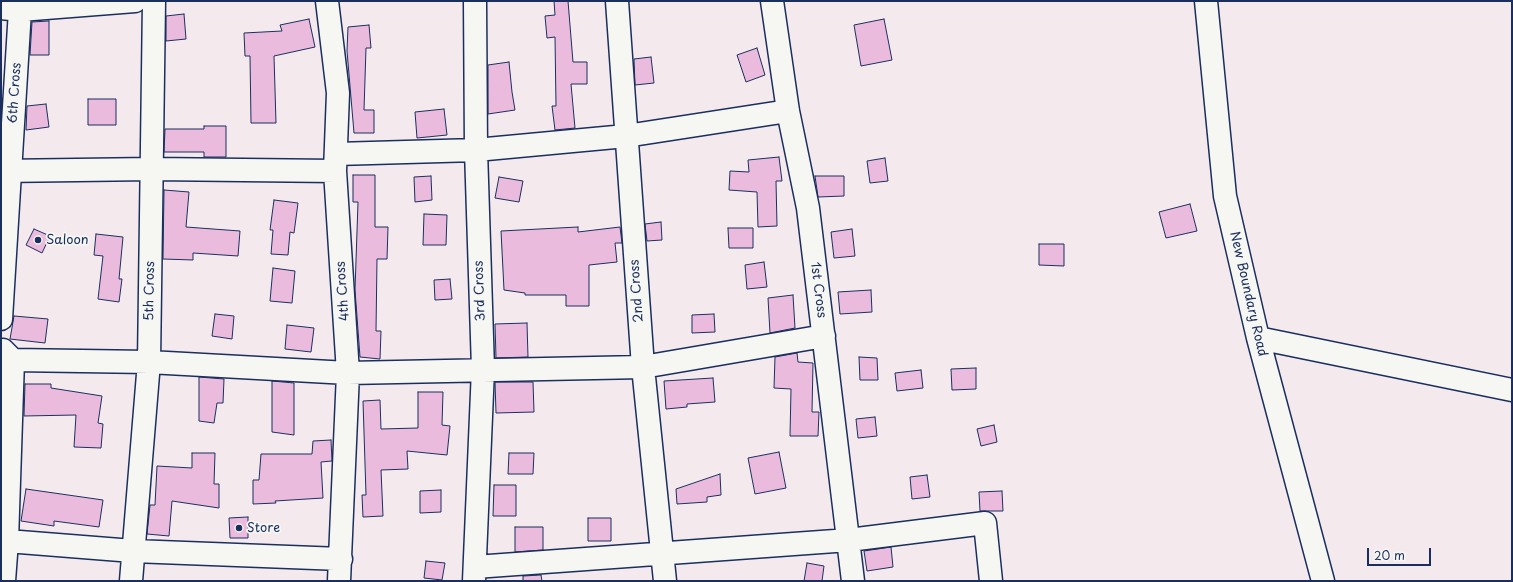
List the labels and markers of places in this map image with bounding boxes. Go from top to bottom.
place label: Saloon [46,232,89,248]
marker: Saloon [33,235,43,245]
place label: Store [247,520,280,536]
marker: Store [234,523,244,533]

